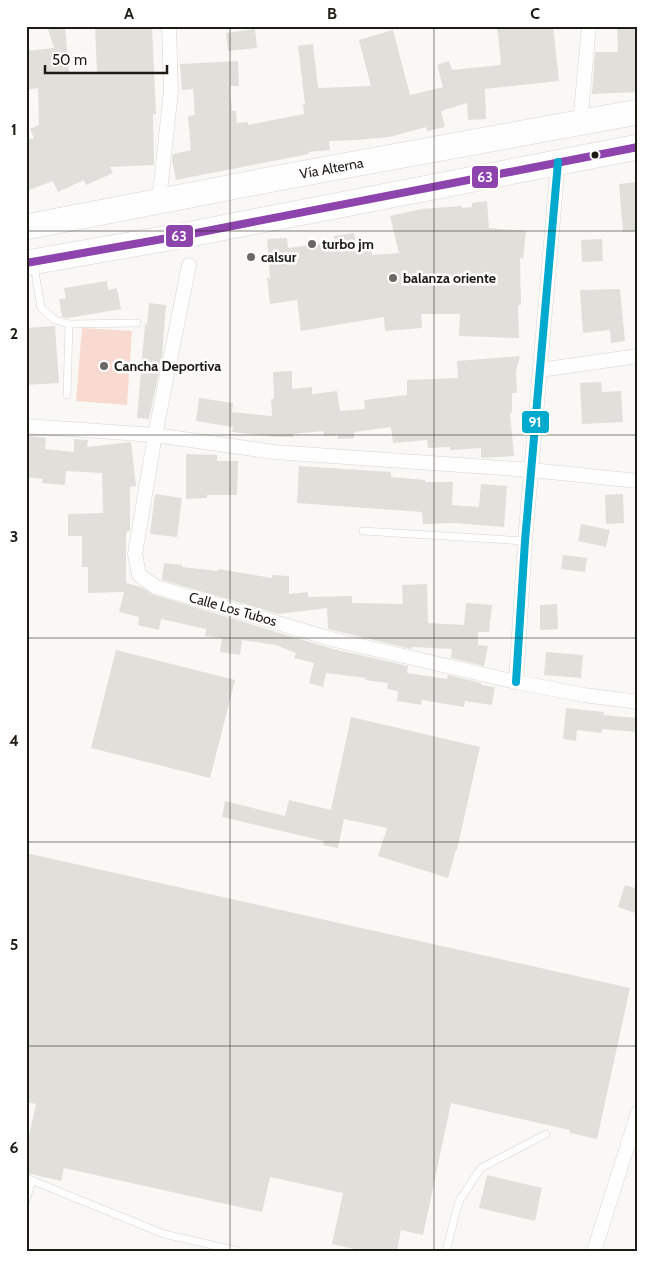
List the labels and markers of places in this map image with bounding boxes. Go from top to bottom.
unlabelled marker [590,150,600,160]
place label: turbo jm [322,235,374,253]
marker: turbo jm [306,238,318,250]
place label: calsur [261,248,297,266]
marker: calsur [245,251,257,263]
place label: balanza oriente [403,269,496,287]
marker: balanza oriente [387,272,399,284]
place label: Cancha Deportiva [114,357,221,375]
marker: Cancha Deportiva [98,360,110,372]

